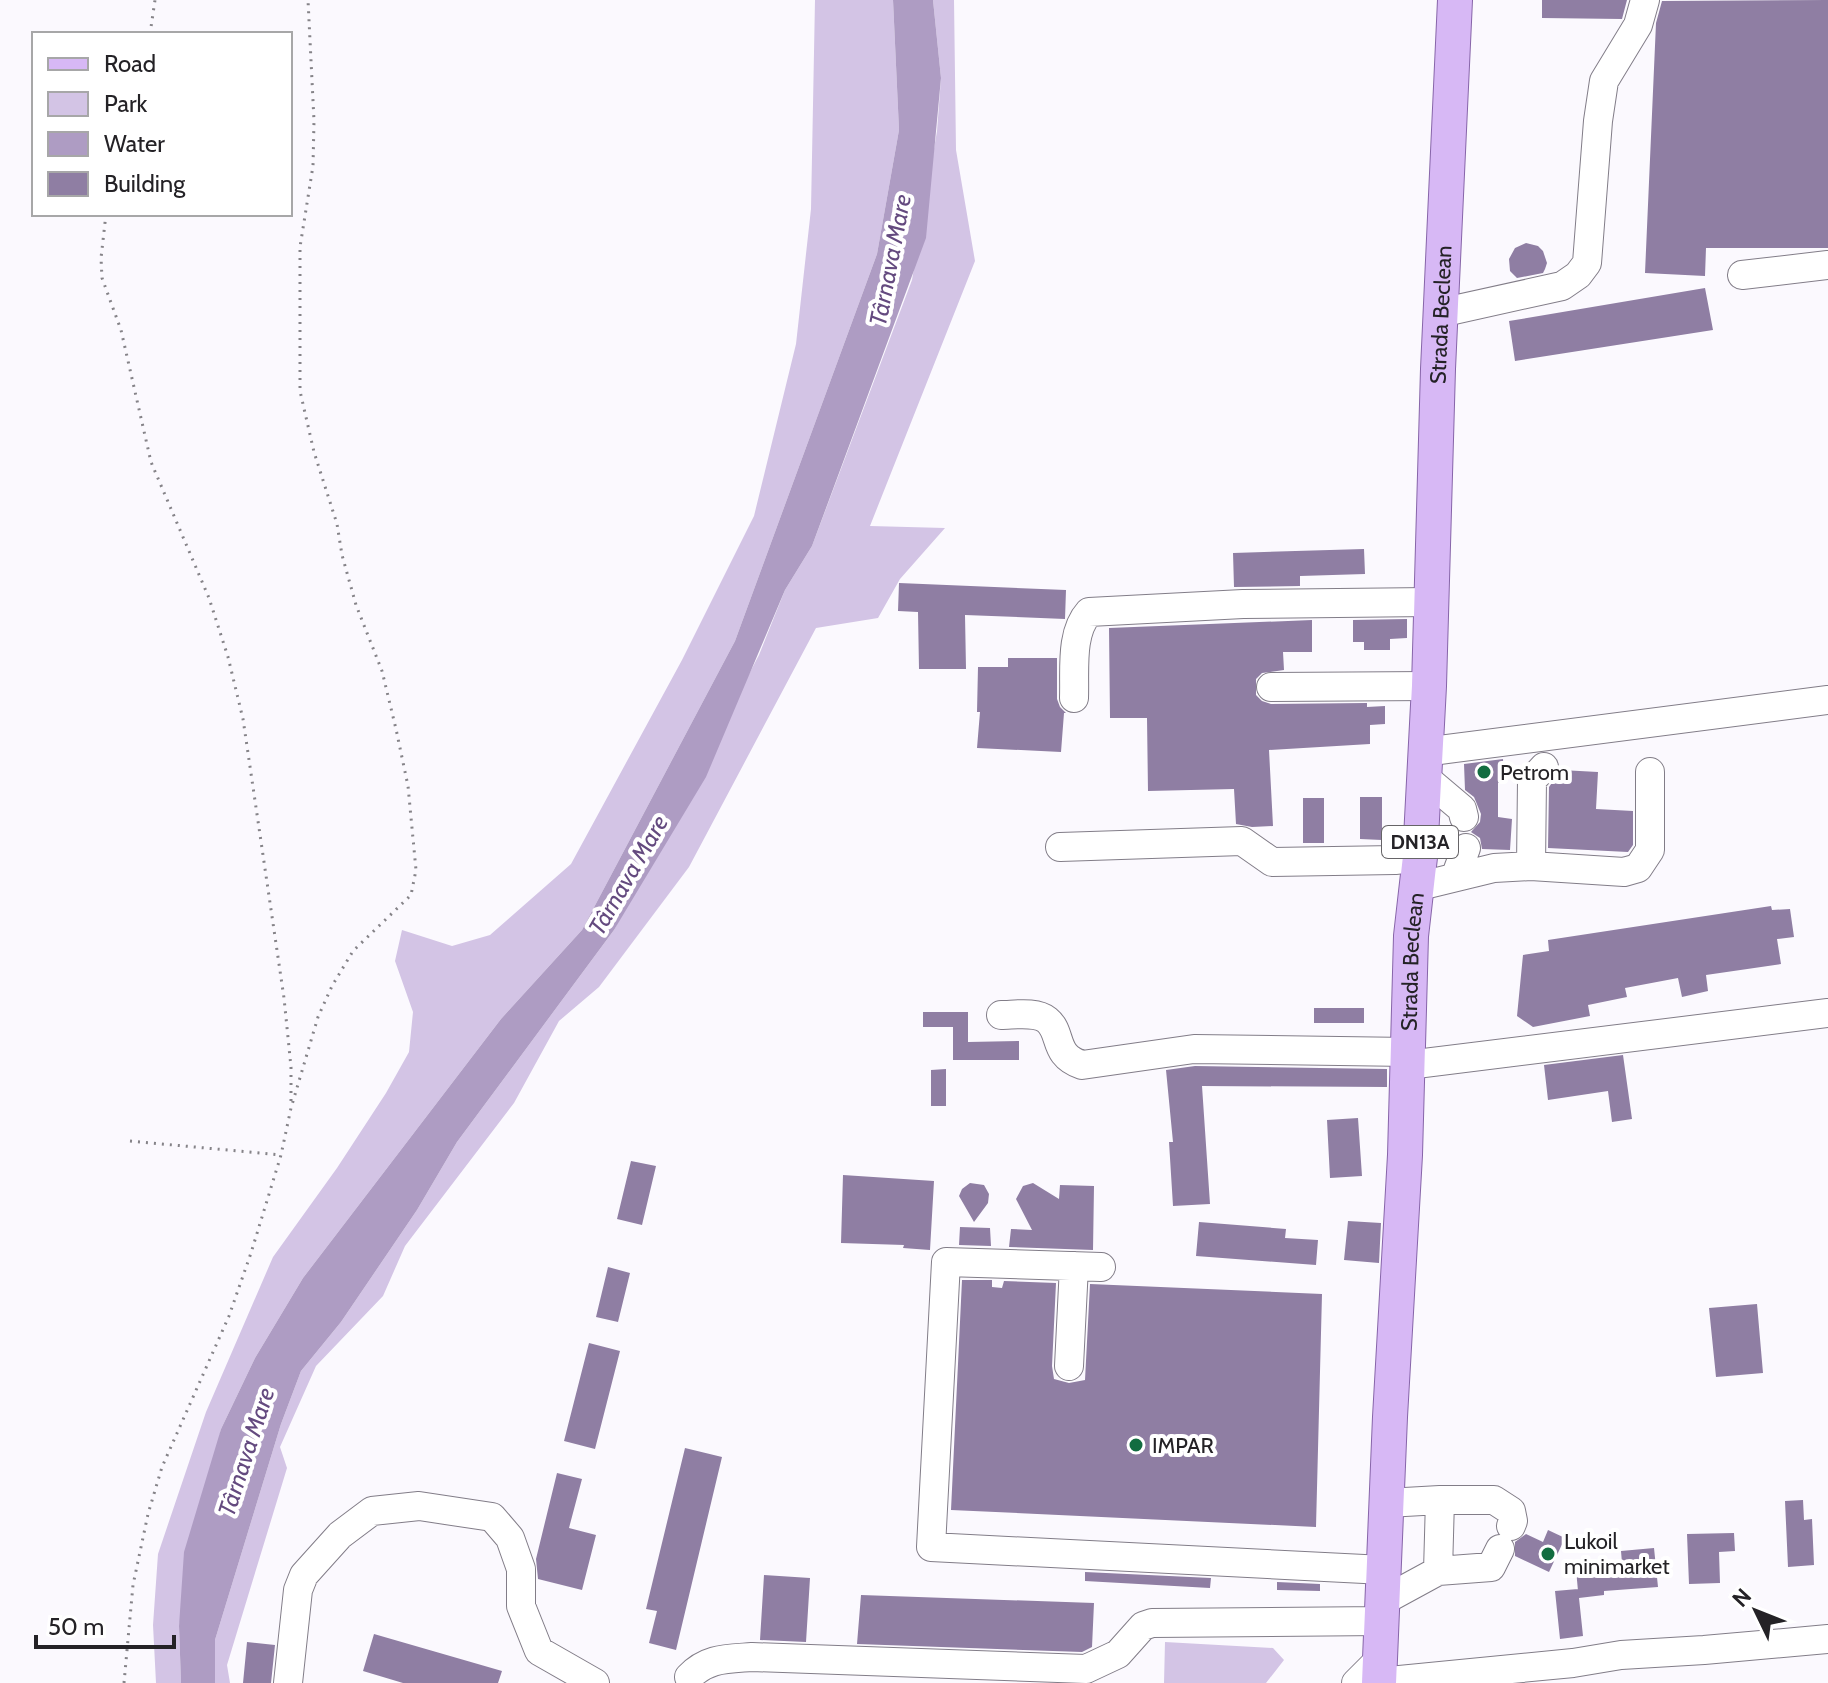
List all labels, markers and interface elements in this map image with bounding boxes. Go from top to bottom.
legend [32,32,292,216]
text: Road [104,49,156,78]
text: Park [104,89,147,118]
text: Water [104,129,165,158]
text: Building [104,169,186,198]
water label: Târnava Mare [863,192,917,328]
street label: Strada Beclean [1424,245,1457,384]
place label: Petrom [1500,759,1569,786]
marker: Petrom [1475,763,1493,781]
water label: Târnava Mare [582,810,674,940]
road number: DN13A [1382,826,1458,858]
street label: Strada Beclean [1395,891,1429,1031]
water label: Târnava Mare [212,1384,280,1520]
place label: IMPAR [1152,1432,1214,1459]
marker: IMPAR [1127,1436,1145,1454]
place label: Lukoil minimarket [1564,1528,1670,1580]
marker: Lukoil minimarket [1539,1545,1557,1563]
north arrow [1716,1571,1796,1651]
text: N [1727,1583,1757,1613]
scale bar [36,1599,174,1649]
text: 50 m [48,1612,104,1641]

